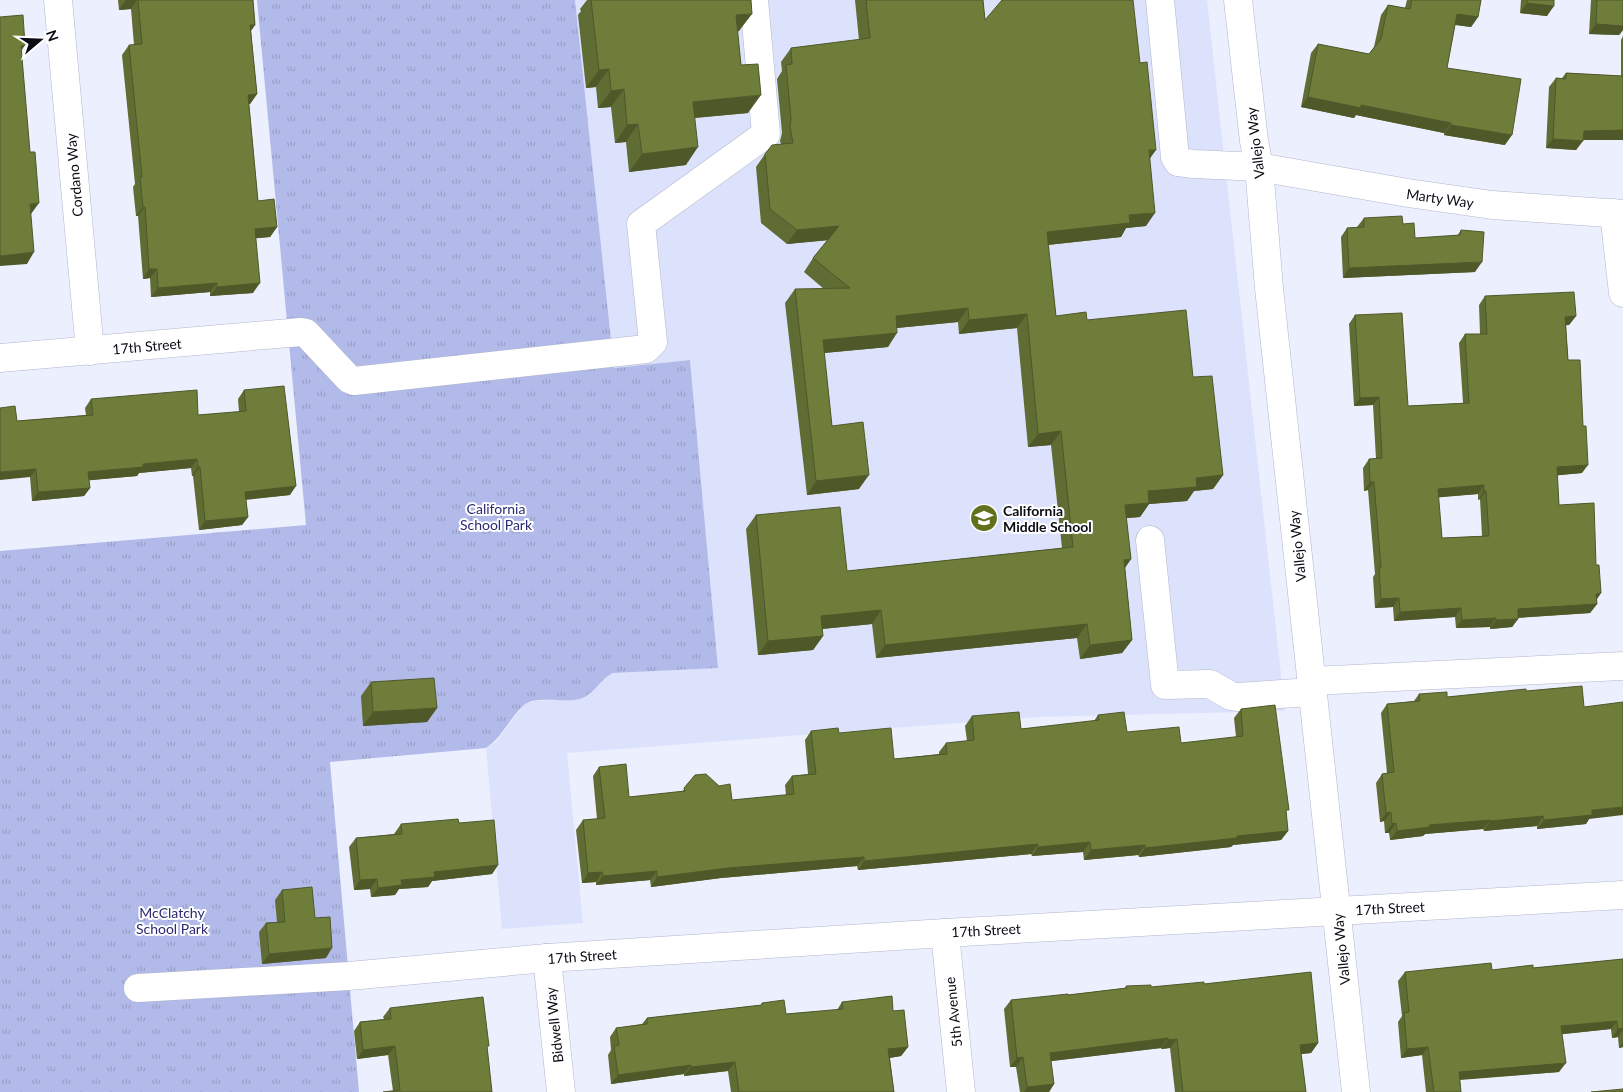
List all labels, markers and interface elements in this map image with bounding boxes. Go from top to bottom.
north arrow [15,15,65,65]
text: N [43,28,63,43]
street label: Vallejo Way [1242,106,1268,180]
street label: Cordano Way [62,132,86,217]
street label: Marty Way [1405,185,1476,211]
street label: 17th Street [112,335,182,357]
park label: California School Park [460,500,533,533]
place label: California Middle School [1003,502,1092,535]
school or university icon: California Middle School [969,503,999,533]
street label: Vallejo Way [1285,509,1309,583]
street label: 17th Street [1355,898,1425,918]
park label: McClatchy School Park [136,904,209,937]
street label: Vallejo Way [1329,912,1353,986]
street label: 17th Street [951,920,1021,940]
street label: 17th Street [547,945,617,967]
street label: 5th Avenue [941,976,965,1048]
street label: Bidwell Way [541,985,566,1064]

